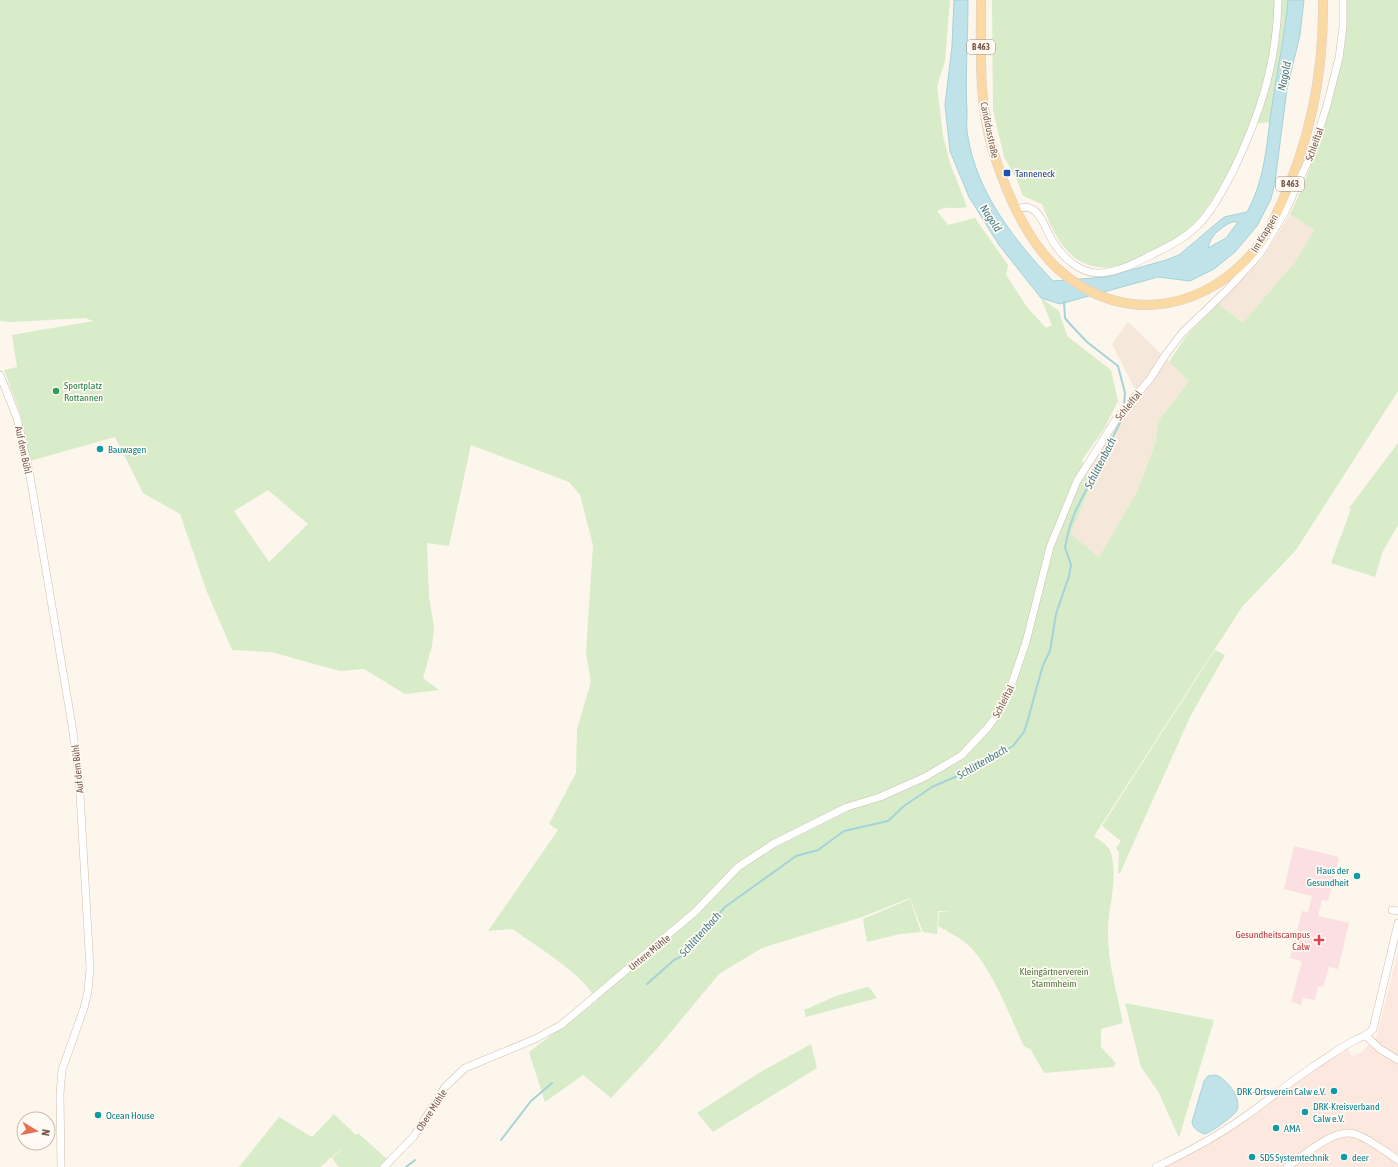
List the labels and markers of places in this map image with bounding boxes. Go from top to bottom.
marker: Tanneneck [1002,168,1012,178]
place label: Tanneneck [1015,168,1056,179]
place label: Sportplatz Rottannen [64,380,103,403]
marker: Sportplatz Rottannen [51,386,61,396]
marker: Bauwagen [95,444,105,454]
place label: Bauwagen [108,444,146,455]
place label: Haus der Gesundheit [1307,865,1350,888]
marker: Haus der Gesundheit [1352,871,1362,881]
place label: Gesundheitscampus Calw [1235,929,1310,952]
marker: Gesundheitscampus Calw [1313,934,1325,946]
place label: DRK-Ortsverein Calw e.V. [1237,1086,1326,1097]
marker: DRK-Ortsverein Calw e.V. [1329,1086,1339,1096]
place label: DRK-Kreisverband Calw e.V. [1313,1101,1380,1124]
marker: DRK-Kreisverband Calw e.V. [1300,1107,1310,1117]
marker: Ocean House [93,1110,103,1120]
place label: Ocean House [106,1110,155,1121]
marker: AMA [1271,1123,1281,1133]
place label: AMA [1284,1123,1301,1134]
marker: SDS Systemtechnik [1247,1152,1257,1162]
place label: SDS Systemtechnik [1260,1152,1330,1163]
marker: deer [1339,1152,1349,1162]
place label: deer [1352,1152,1370,1163]

